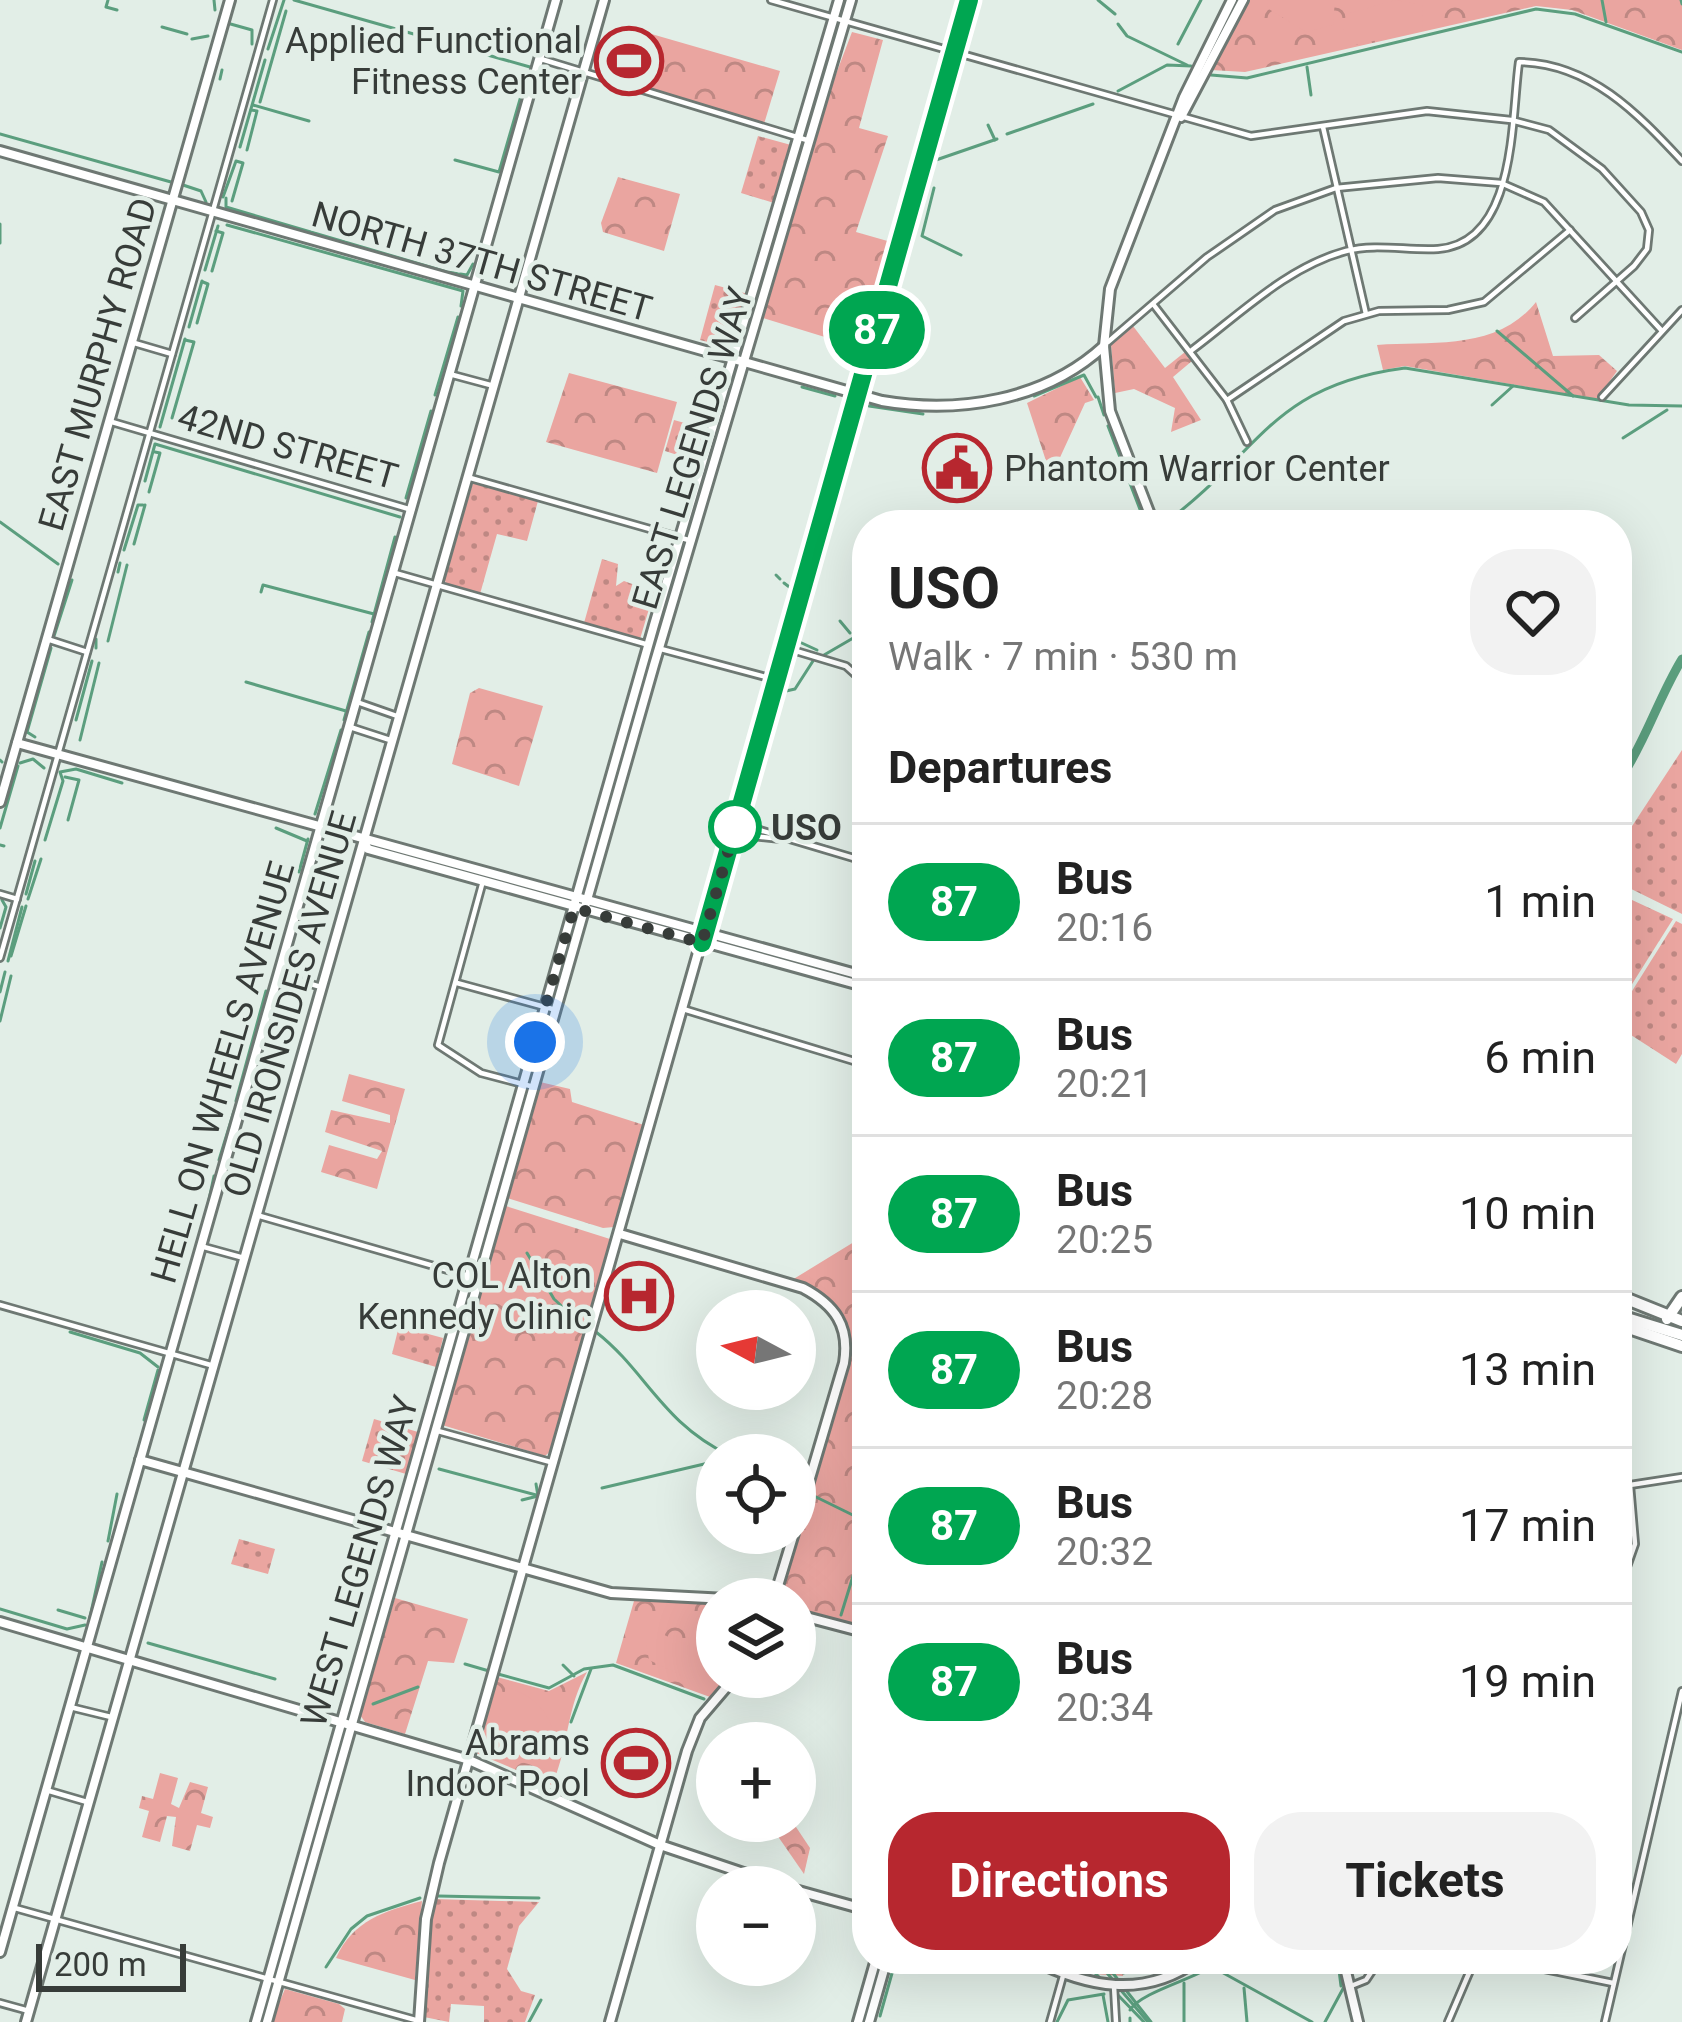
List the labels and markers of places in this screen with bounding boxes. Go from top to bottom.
place label: Applied Functional Fitness Center [285,20,582,103]
sports icon: Applied Functional Fitness Center [594,26,664,96]
public building icon: Phantom Warrior Center [922,433,992,503]
place label: Phantom Warrior Center [1004,448,1390,490]
marker: USO [710,802,760,852]
place label: USO [771,807,842,849]
place label: COL Alton Kennedy Clinic [357,1255,592,1338]
hospital icon: COL Alton Kennedy Clinic [604,1261,674,1331]
place label: Abrams Indoor Pool [406,1722,590,1805]
sports icon: Abrams Indoor Pool [601,1728,671,1798]

